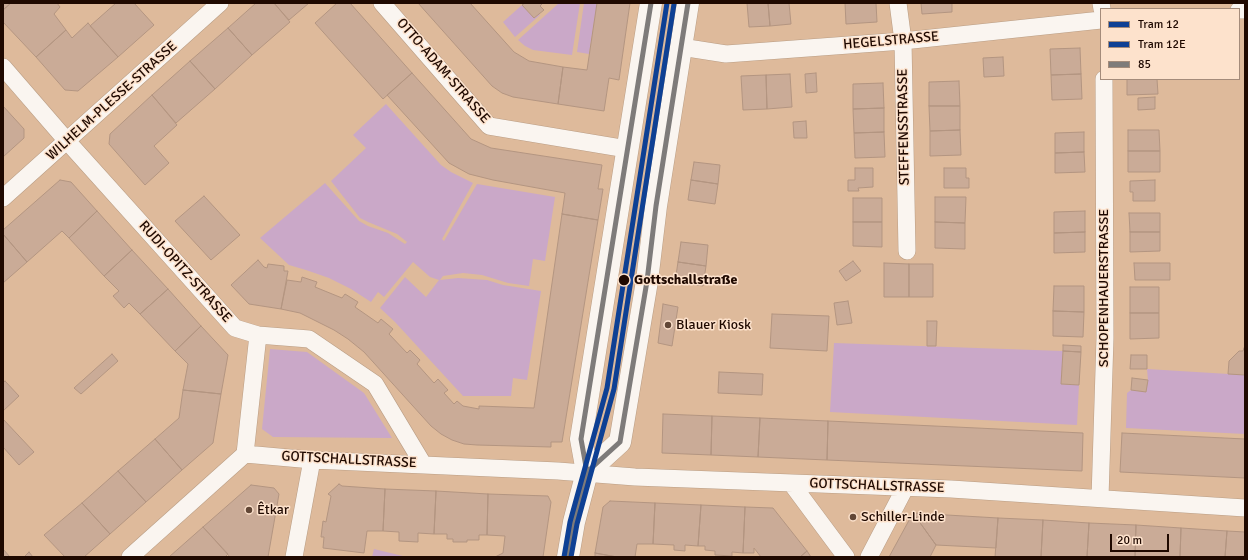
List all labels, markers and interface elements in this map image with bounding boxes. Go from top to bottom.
legend [1100,8,1240,80]
street label: OTTO-ADAM-STRASSE [393,15,493,127]
text: Tram 12 [1138,17,1179,32]
street label: HEGELSTRASSE [842,28,940,54]
text: Tram 12E [1138,37,1186,52]
street label: WILHELM-PLESSE-STRASSE [43,38,181,164]
text: 85 [1138,57,1151,72]
street label: STEFFENSSTRASSE [895,68,913,186]
street label: SCHOPENHAUERSTRASSE [1096,209,1112,367]
street label: RUDI-OPITZ-STRASSE [135,218,235,326]
place label: Gottschallstraße [634,272,737,288]
marker: Gottschallstraße [617,273,631,287]
place label: Blauer Kiosk [676,317,751,333]
marker: Blauer Kiosk [663,320,673,330]
street label: GOTTSCHALLSTRASSE [281,448,417,472]
street label: GOTTSCHALLSTRASSE [809,475,945,497]
place label: Êtkar [257,502,289,518]
marker: Êtkar [244,505,254,515]
place label: Schiller-Linde [861,509,945,525]
marker: Schiller-Linde [848,512,858,522]
scale bar [1112,526,1171,552]
text: 20 m [1117,533,1142,548]

